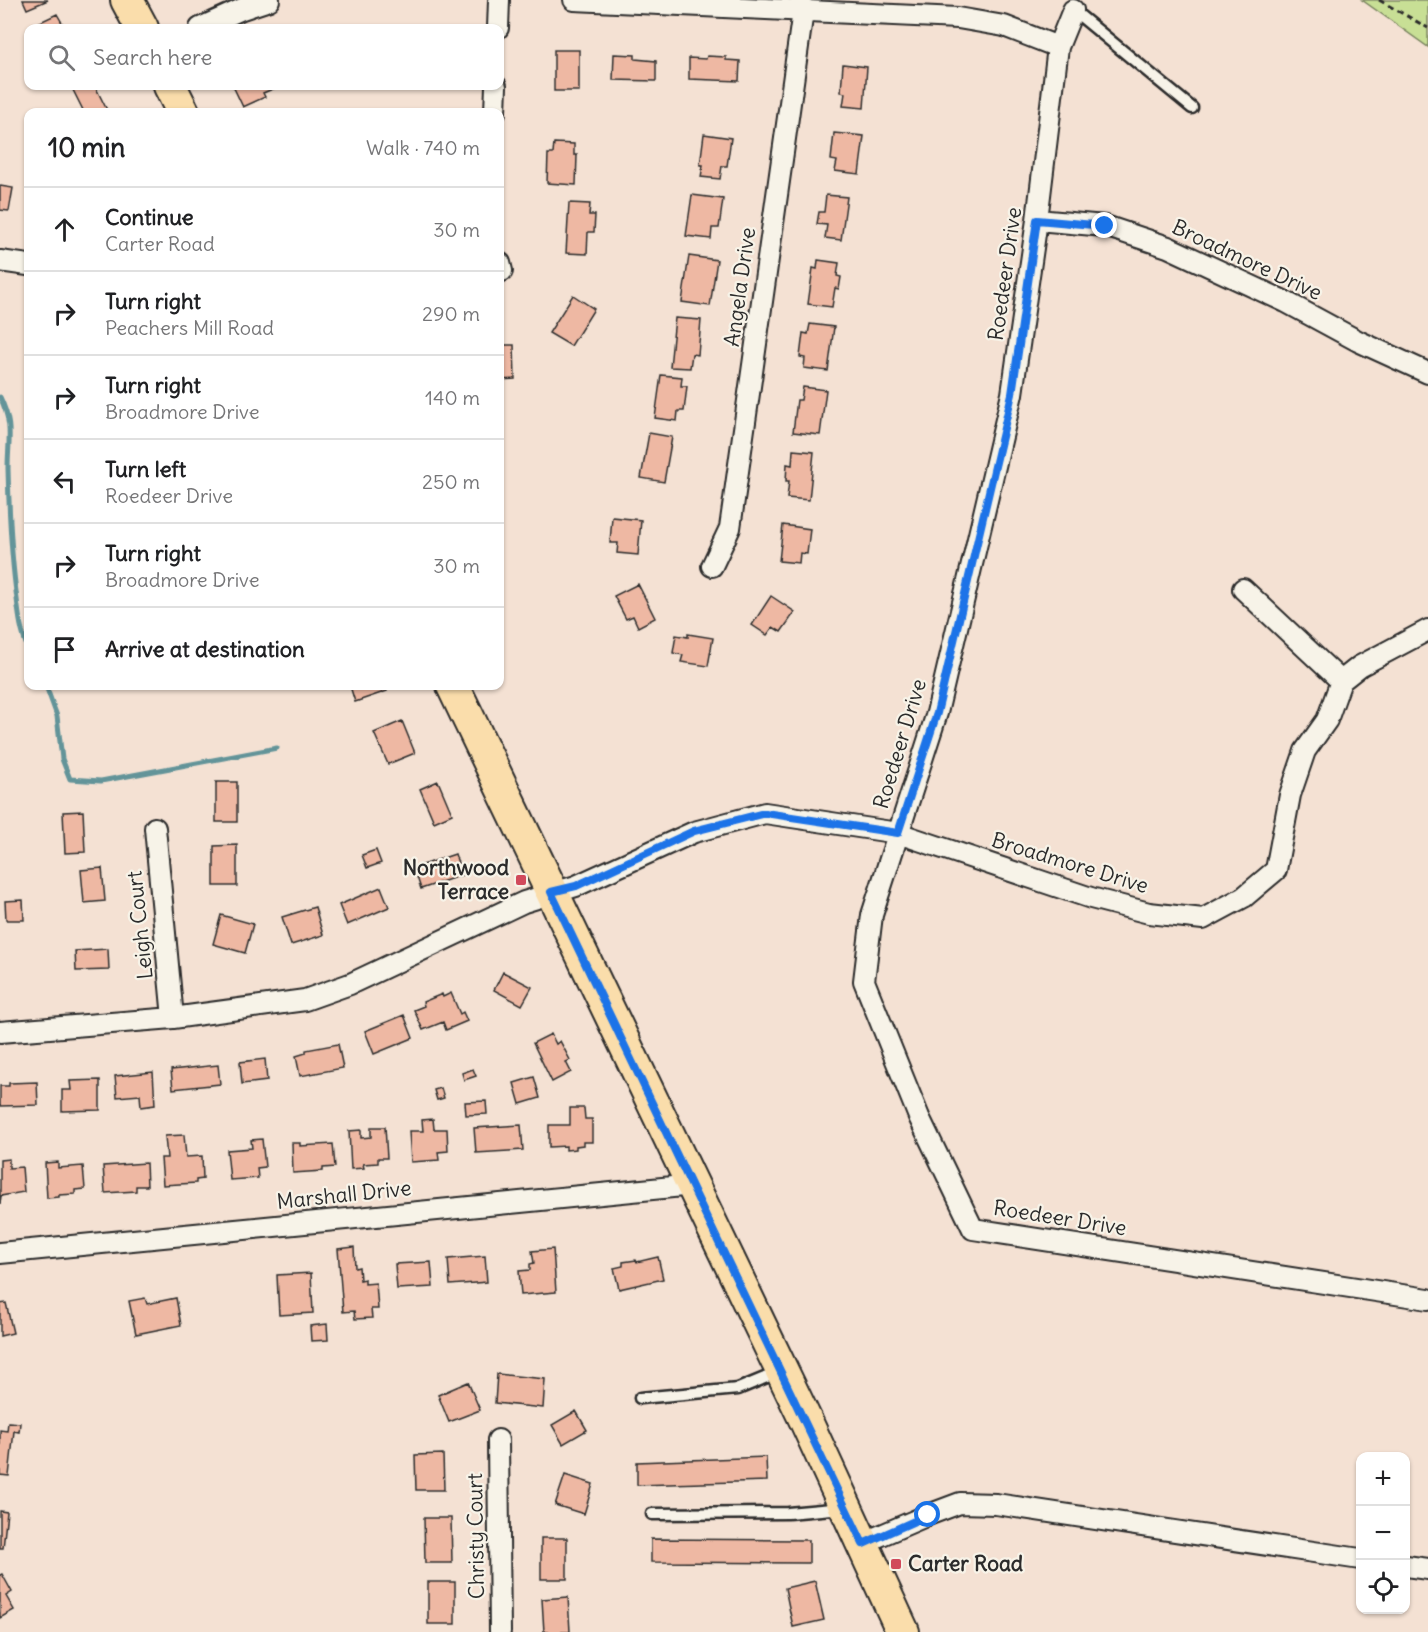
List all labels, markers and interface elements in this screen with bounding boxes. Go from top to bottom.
search box [24,24,504,90]
icon: search [45,41,78,74]
text: Search here [93,43,212,71]
text: 10 min [48,131,125,164]
text: Walk · 740 m [366,135,480,160]
text: Continue [105,203,194,231]
street label: Roedeer Drive [982,205,1027,342]
route end [1091,212,1117,238]
icon: ahead [48,213,81,246]
street label: Broadmore Drive [1168,213,1326,306]
text: 30 m [433,217,480,242]
street label: Angela Drive [718,226,761,348]
text: Carter Road [105,231,215,256]
text: Turn right [105,287,201,315]
icon: right [48,297,81,330]
text: 290 m [422,301,480,326]
text: Peachers Mill Road [105,315,274,340]
text: Turn right [105,371,201,399]
icon: right [48,381,81,414]
text: 140 m [425,385,480,410]
text: Broadmore Drive [105,399,260,424]
text: Turn left [105,455,186,483]
icon: left [48,465,81,498]
text: 250 m [422,469,480,494]
text: Roedeer Drive [105,483,233,508]
text: Turn right [105,539,201,567]
icon: right [48,549,81,582]
text: 30 m [433,553,480,578]
text: Broadmore Drive [105,567,260,592]
icon: arrive [48,633,81,666]
text: Arrive at destination [105,635,305,663]
street label: Roedeer Drive [867,676,932,812]
street label: Broadmore Drive [989,826,1152,899]
place label: Northwood Terrace [403,854,510,905]
street label: Leigh Court [120,869,159,981]
marker: Northwood Terrace [514,873,528,887]
street label: Marshall Drive [275,1174,413,1215]
street label: Roedeer Drive [992,1194,1129,1241]
map controls [1356,1452,1410,1614]
button: + [1356,1452,1410,1506]
street label: Christy Court [461,1473,490,1599]
route start [914,1501,940,1527]
button: − [1356,1506,1410,1560]
place label: Carter Road [908,1550,1024,1577]
marker: Carter Road [889,1557,903,1571]
button: locate [1356,1560,1410,1614]

